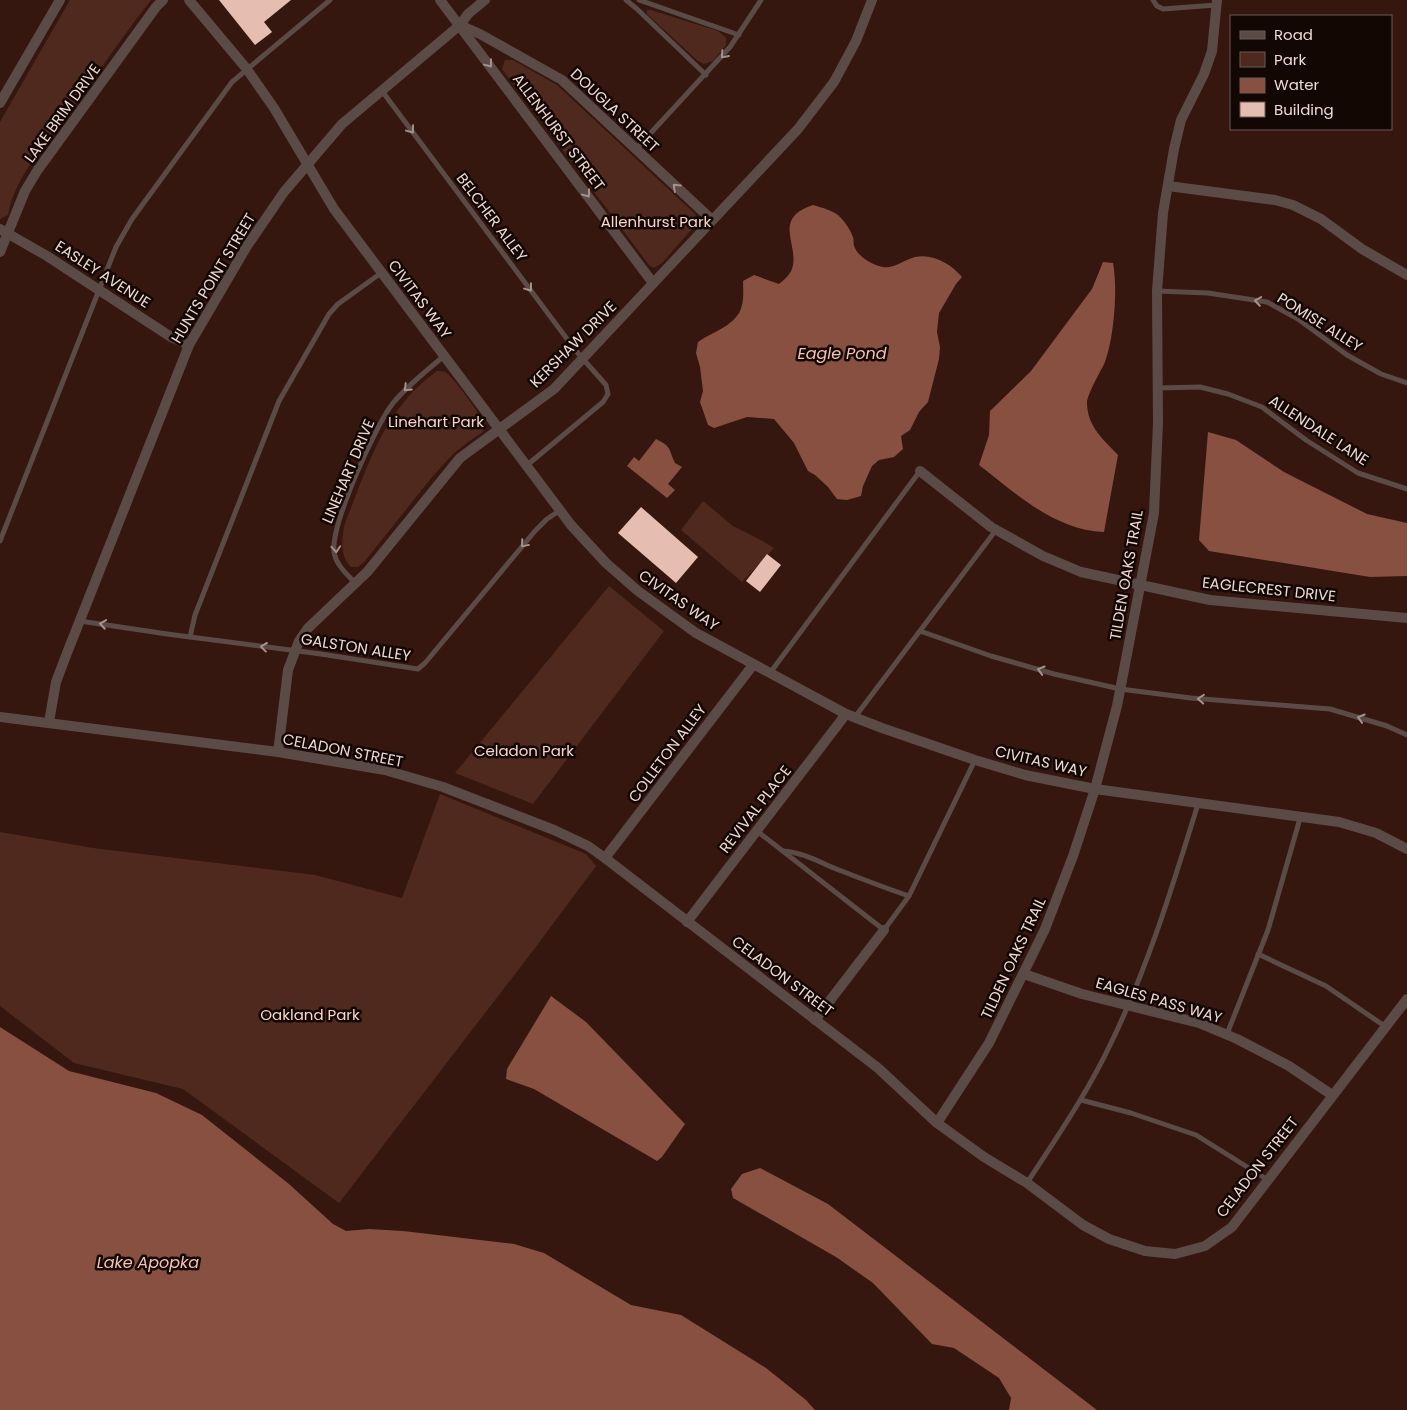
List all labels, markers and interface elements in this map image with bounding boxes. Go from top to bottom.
legend [1230,15,1392,130]
text: Road [1274,24,1313,45]
one-way arrow [720,49,729,58]
text: Park [1274,49,1306,70]
one-way arrow [484,58,492,67]
street label: LAKE BRIM DRIVE [19,59,105,167]
street label: DOUGLA STREET [566,63,664,157]
street label: ALLENHURST STREET [508,69,610,195]
text: Water [1274,74,1320,95]
text: Building [1274,99,1334,120]
one-way arrow [405,124,413,133]
street label: BELCHER ALLEY [452,168,532,266]
one-way arrow [673,184,682,193]
one-way arrow [581,188,589,197]
street label: HUNTS POINT STREET [166,209,260,347]
park label: Allenhurst Park [601,211,712,232]
street label: EASLEY AVENUE [51,235,155,313]
street label: CIVITAS WAY [383,255,457,343]
one-way arrow [523,282,531,291]
street label: POMISE ALLEY [1273,287,1367,357]
street label: KERSHAW DRIVE [525,296,621,392]
one-way arrow [1254,297,1262,307]
water label: Eagle Pond [797,342,887,365]
one-way arrow [404,382,413,391]
street label: ALLENDALE LANE [1265,390,1373,470]
park label: Linehart Park [388,411,484,432]
street label: LINEHART DRIVE [317,416,379,526]
street label: TILDEN OAKS TRAIL [1104,508,1148,642]
one-way arrow [522,538,530,547]
one-way arrow [330,546,341,554]
street label: CIVITAS WAY [635,565,724,636]
street label: EAGLECREST DRIVE [1201,572,1337,606]
one-way arrow [99,620,108,630]
street label: GALSTON ALLEY [300,628,413,666]
one-way arrow [260,642,268,653]
one-way arrow [1037,666,1045,676]
one-way arrow [1196,694,1204,705]
street label: COLLETON ALLEY [623,699,711,806]
one-way arrow [1358,714,1366,724]
street label: CELADON STREET [281,728,405,772]
park label: Celadon Park [474,740,574,761]
street label: CIVITAS WAY [993,740,1089,782]
street label: REVIVAL PLACE [714,761,796,857]
street label: TILDEN OAKS TRAIL [976,893,1051,1022]
street label: CELADON STREET [728,931,838,1021]
street label: EAGLES PASS WAY [1093,972,1225,1028]
park label: Oakland Park [260,1004,360,1025]
street label: CELADON STREET [1211,1112,1303,1222]
water label: Lake Apopka [97,1251,199,1274]

